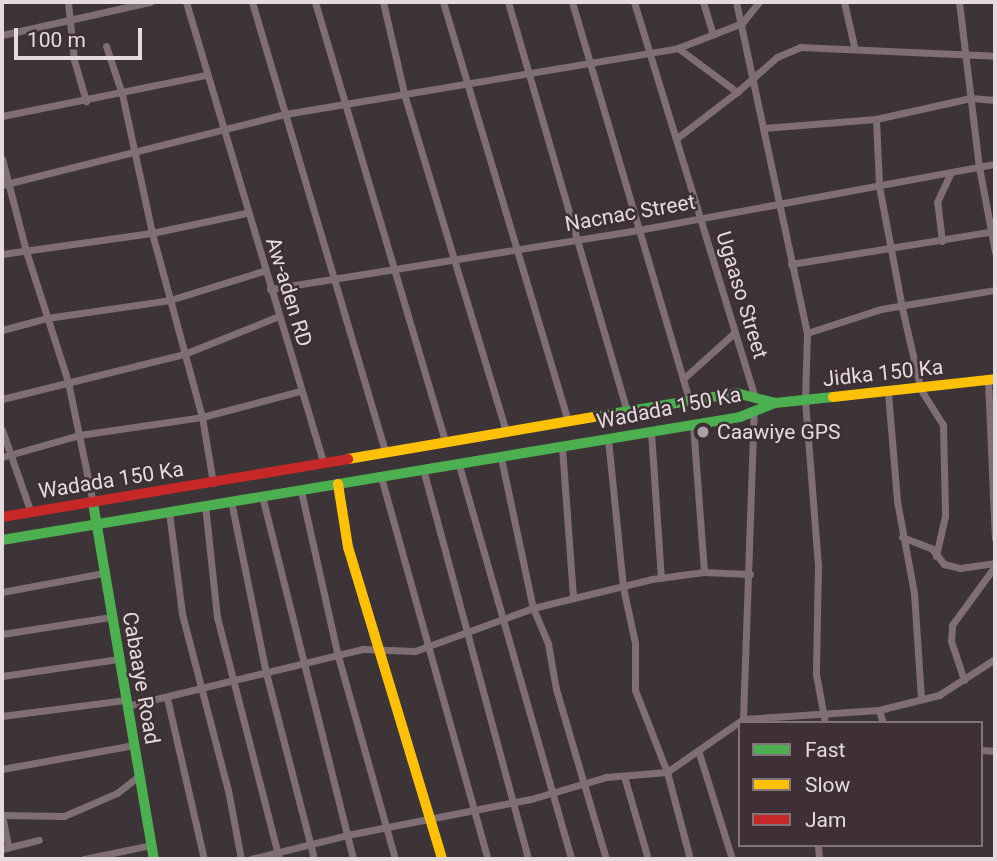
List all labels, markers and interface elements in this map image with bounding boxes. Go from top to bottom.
scale bar [18,14,145,58]
text: 100 m [27,28,86,52]
street label: Nacnac Street [563,189,697,237]
street label: Ugaaso Street [711,228,773,362]
street label: Aw-aden RD [260,234,318,350]
street label: Jidka 150 Ka [822,354,944,392]
street label: Wadada 150 Ka [595,382,743,434]
place label: Caawiye GPS [717,419,841,445]
marker: Caawiye GPS [695,424,711,440]
street label: Wadada 150 Ka [37,456,185,504]
street label: Cabaaye Road [117,610,165,746]
legend [738,721,983,847]
text: Fast [805,738,845,762]
text: Slow [805,773,850,797]
text: Jam [805,808,846,832]

